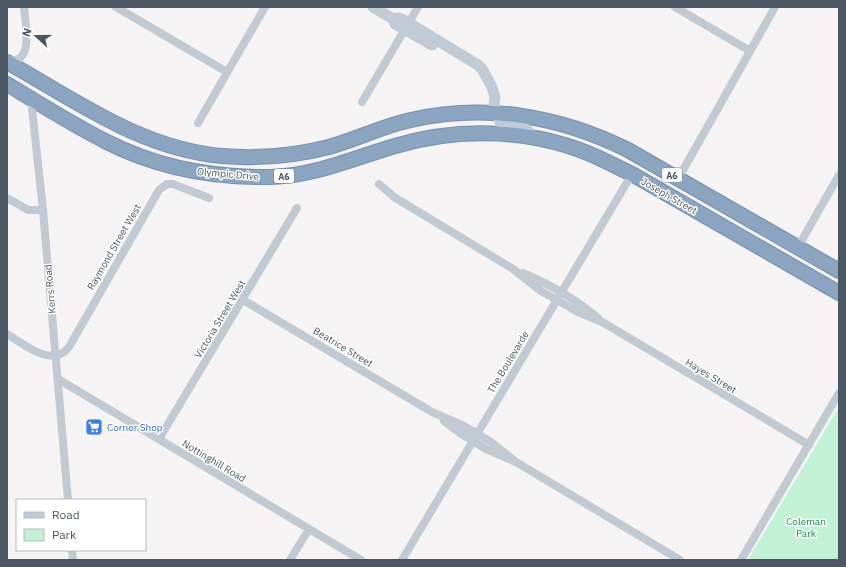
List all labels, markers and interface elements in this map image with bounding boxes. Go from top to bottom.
north arrow [16,16,56,56]
text: N [19,26,35,39]
street label: Olympic Drive [196,165,260,183]
road number: A6 [662,168,682,182]
road number: A6 [274,169,294,183]
street label: Joseph Street [639,175,700,217]
street label: Raymond Street West [84,201,144,292]
street label: Kerrs Road [41,264,59,314]
street label: Victoria Street West [192,277,249,360]
street label: Beatrice Street [311,324,376,370]
street label: The Boulevarde [484,328,532,395]
street label: Hayes Street [683,356,739,397]
supermarket icon: Corner Shop [84,417,104,437]
place label: Corner Shop [107,421,163,434]
street label: Nottinghill Road [180,437,248,485]
legend [16,499,146,551]
text: Road [52,507,80,522]
park label: Coleman Park [786,515,826,540]
text: Park [52,527,77,542]

